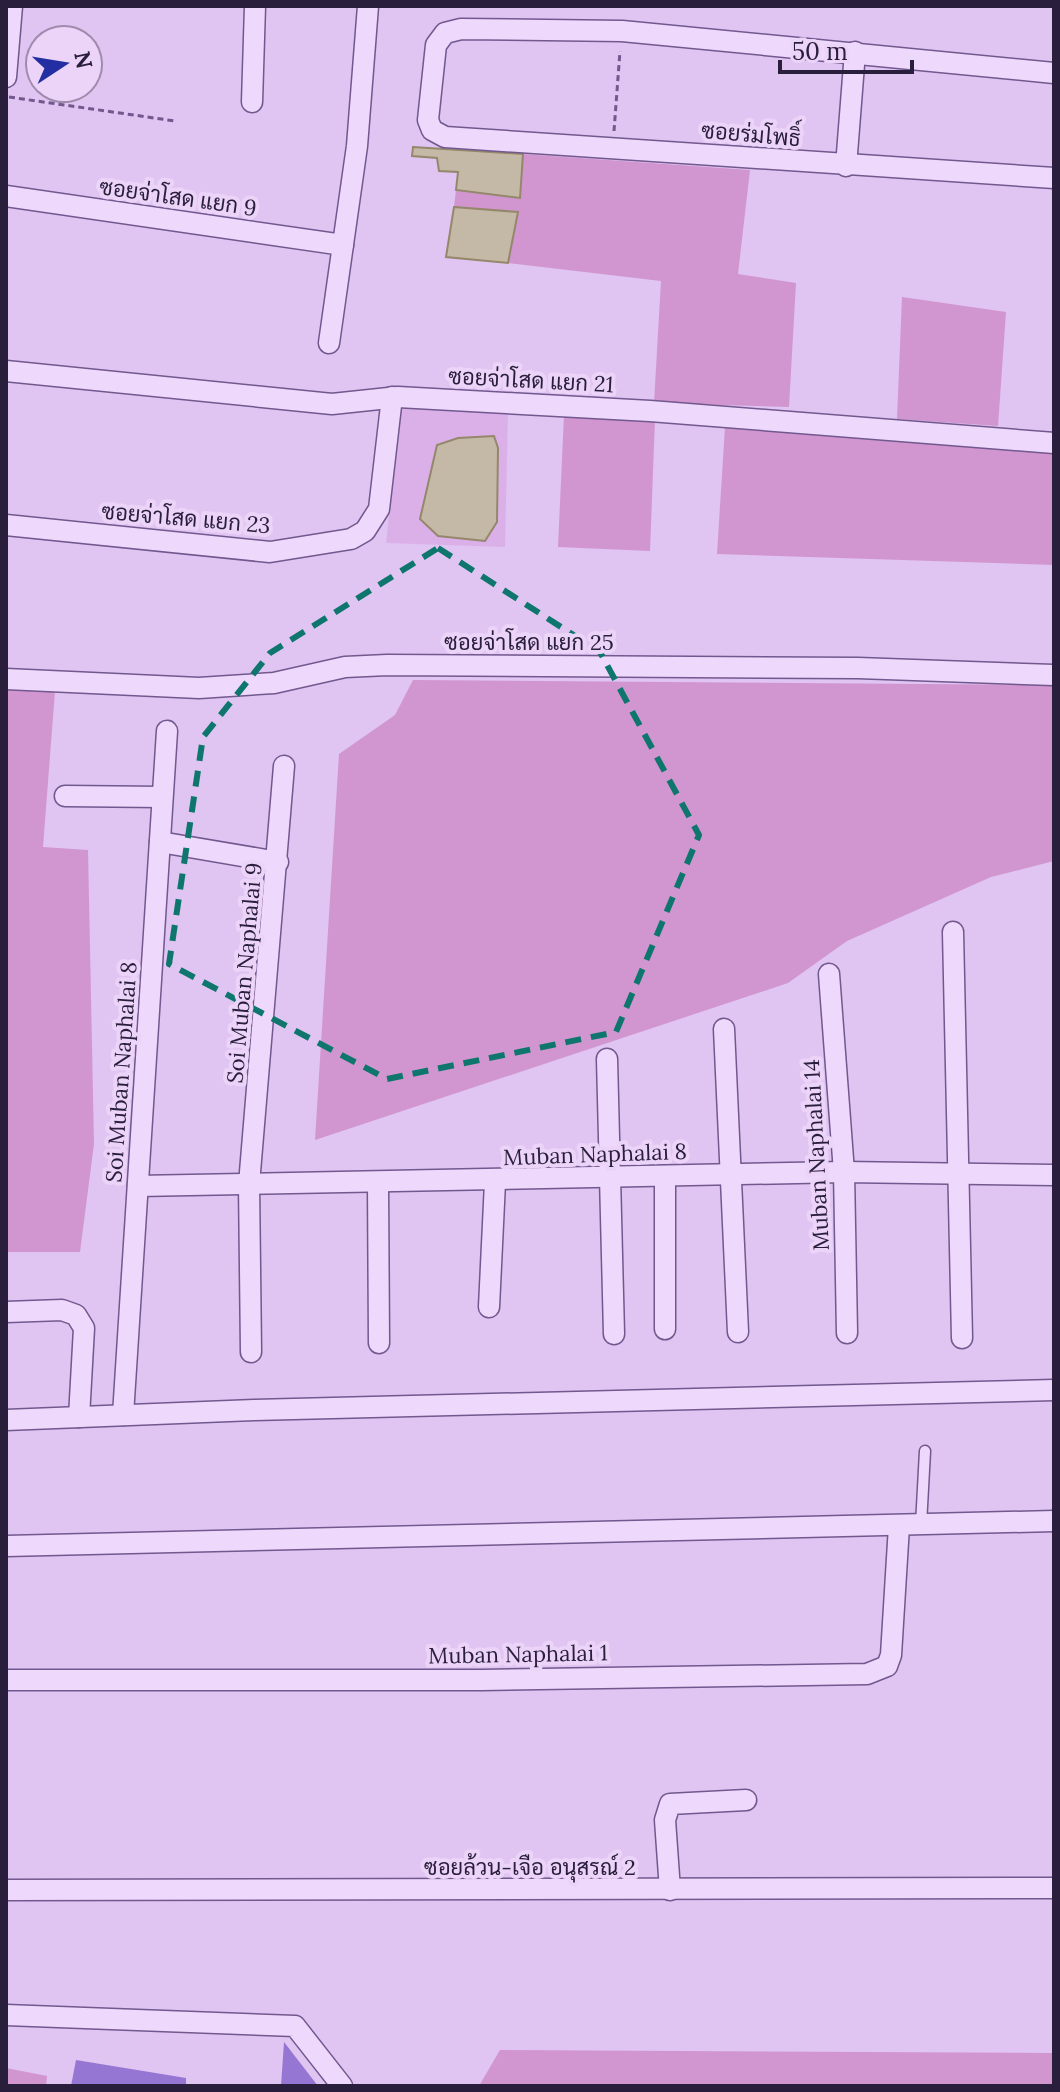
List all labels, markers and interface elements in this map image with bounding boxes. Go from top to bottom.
north arrow [24,24,104,104]
scale bar [780,24,912,74]
text: 50 m [792,36,848,67]
text: N [68,49,99,71]
street label: ซอยร่มโพธิ์ [700,111,802,152]
street label: ซอยจ่าโสด แยก 9 [98,172,258,222]
street label: ซอยจ่าโสด แยก 21 [448,362,614,398]
street label: ซอยจ่าโสด แยก 23 [100,497,272,539]
street label: ซอยจ่าโสด แยก 25 [444,628,614,656]
street label: Soi Muban Naphalai 9 [220,861,268,1085]
street label: Soi Muban Naphalai 8 [99,961,143,1183]
street label: Muban Naphalai 14 [797,1059,835,1251]
street label: Muban Naphalai 8 [503,1137,687,1171]
street label: Muban Naphalai 1 [428,1638,608,1670]
street label: ซอยล้วน-เจือ อนุสรณ์ 2 [424,1853,636,1883]

